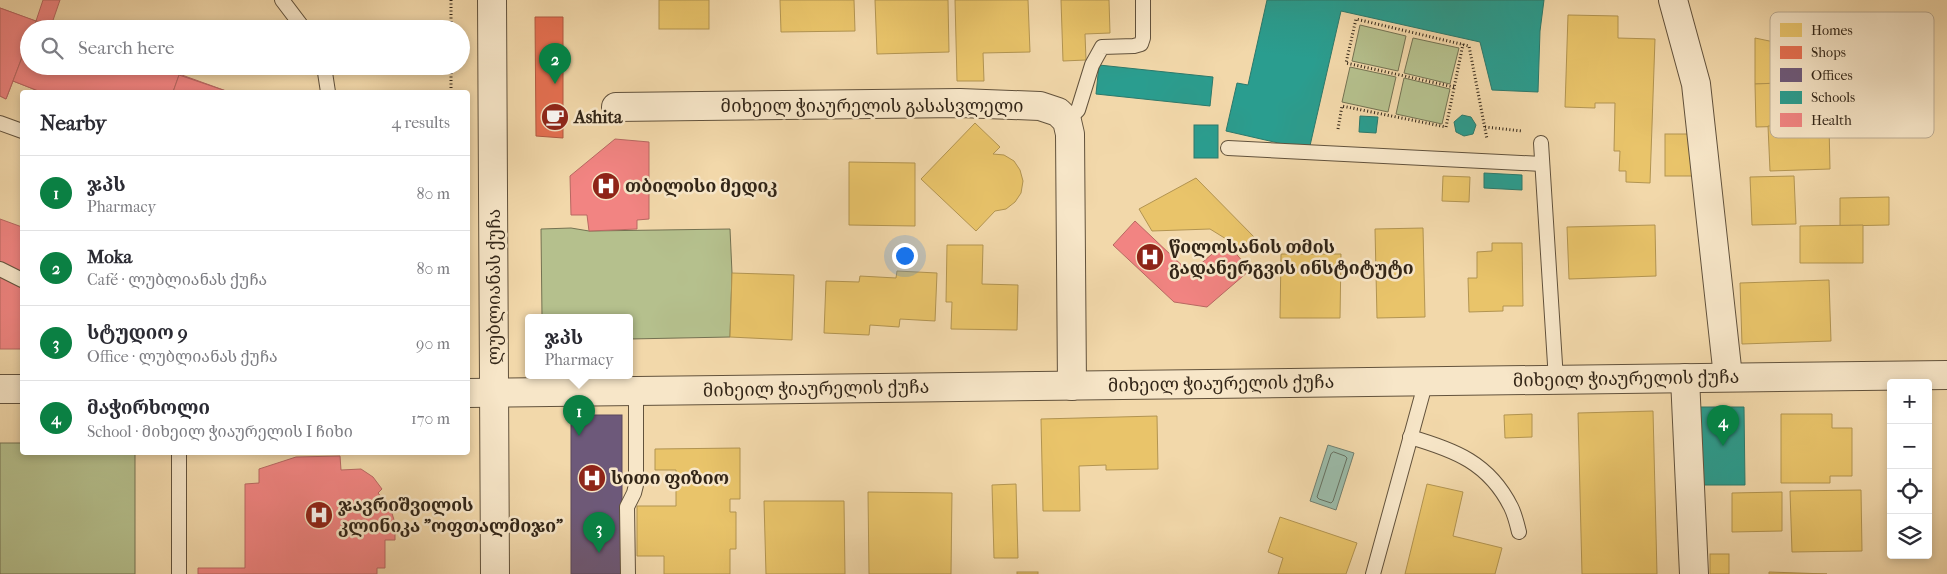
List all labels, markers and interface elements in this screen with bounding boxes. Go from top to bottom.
legend [1770,12,1934,138]
search box [20,20,470,75]
text: Homes [1811,22,1853,39]
icon: search [38,34,66,62]
text: Search here [78,37,174,59]
pin: 2 [539,43,571,84]
text: Shops [1811,44,1846,61]
text: Offices [1811,67,1853,84]
text: Schools [1811,89,1855,106]
street label: მიხეილ ჭიაურელის გასასვლელი [721,96,1023,117]
cafe icon: Ashita [540,102,570,132]
place label: Ashita [573,107,623,128]
text: Nearby [40,111,106,135]
text: Health [1811,112,1852,129]
text: 4 results [392,113,450,132]
hospital icon: თბილისი მედიკ [591,171,621,201]
text: ჯპს [87,174,126,196]
place label: თბილისი მედიკ [625,176,777,197]
text: 1 [53,184,59,203]
text: 80 m [416,184,450,203]
text: Pharmacy [87,197,156,216]
street label: ლუბლიანას ქუჩა [484,209,505,365]
place label: წილოსანის თმის გადანერგვის ინსტიტუტი [1169,237,1413,279]
hospital icon: წილოსანის თმის გადანერგვის ინსტიტუტი [1135,242,1165,272]
your location [892,243,918,269]
text: Moka [87,246,132,268]
text: 2 [52,259,60,278]
text: 80 m [416,259,450,278]
text: Café · ლუბლიანას ქუჩა [87,270,267,289]
popup [525,314,633,379]
text: სტუდიო 9 [87,322,188,344]
text: ჯპს [544,327,583,349]
text: 3 [53,334,59,353]
text: 90 m [416,334,450,353]
text: Office · ლუბლიანას ქუჩა [87,347,278,366]
text: Pharmacy [544,350,614,369]
street label: მიხეილ ჭიაურელის ქუჩა [1513,367,1739,391]
street label: მიხეილ ჭიაურელის ქუჩა [1108,372,1334,396]
street label: მიხეილ ჭიაურელის ქუჩა [703,377,929,401]
map controls [1887,379,1932,559]
button: + [1887,379,1932,424]
pin: 1 [563,395,595,436]
text: მაჭირხოლი [87,397,210,419]
pin: 4 [1707,405,1739,446]
text: 4 [51,409,61,428]
text: 170 m [411,409,450,428]
text: School · მიხეილ ჭიაურელის I ჩიხი [87,422,353,441]
button: − [1887,424,1932,469]
hospital icon: სითი ფიზიო [577,463,607,493]
place label: სითი ფიზიო [611,468,729,489]
button: locate [1887,469,1932,514]
place label: ჯავრიშვილის კლინიკა "ოფთალმიჯი" [338,495,563,537]
hospital icon: ჯავრიშვილის კლინიკა "ოფთალმიჯი" [304,500,334,530]
pin: 3 [583,512,615,553]
button: layers [1887,514,1932,559]

